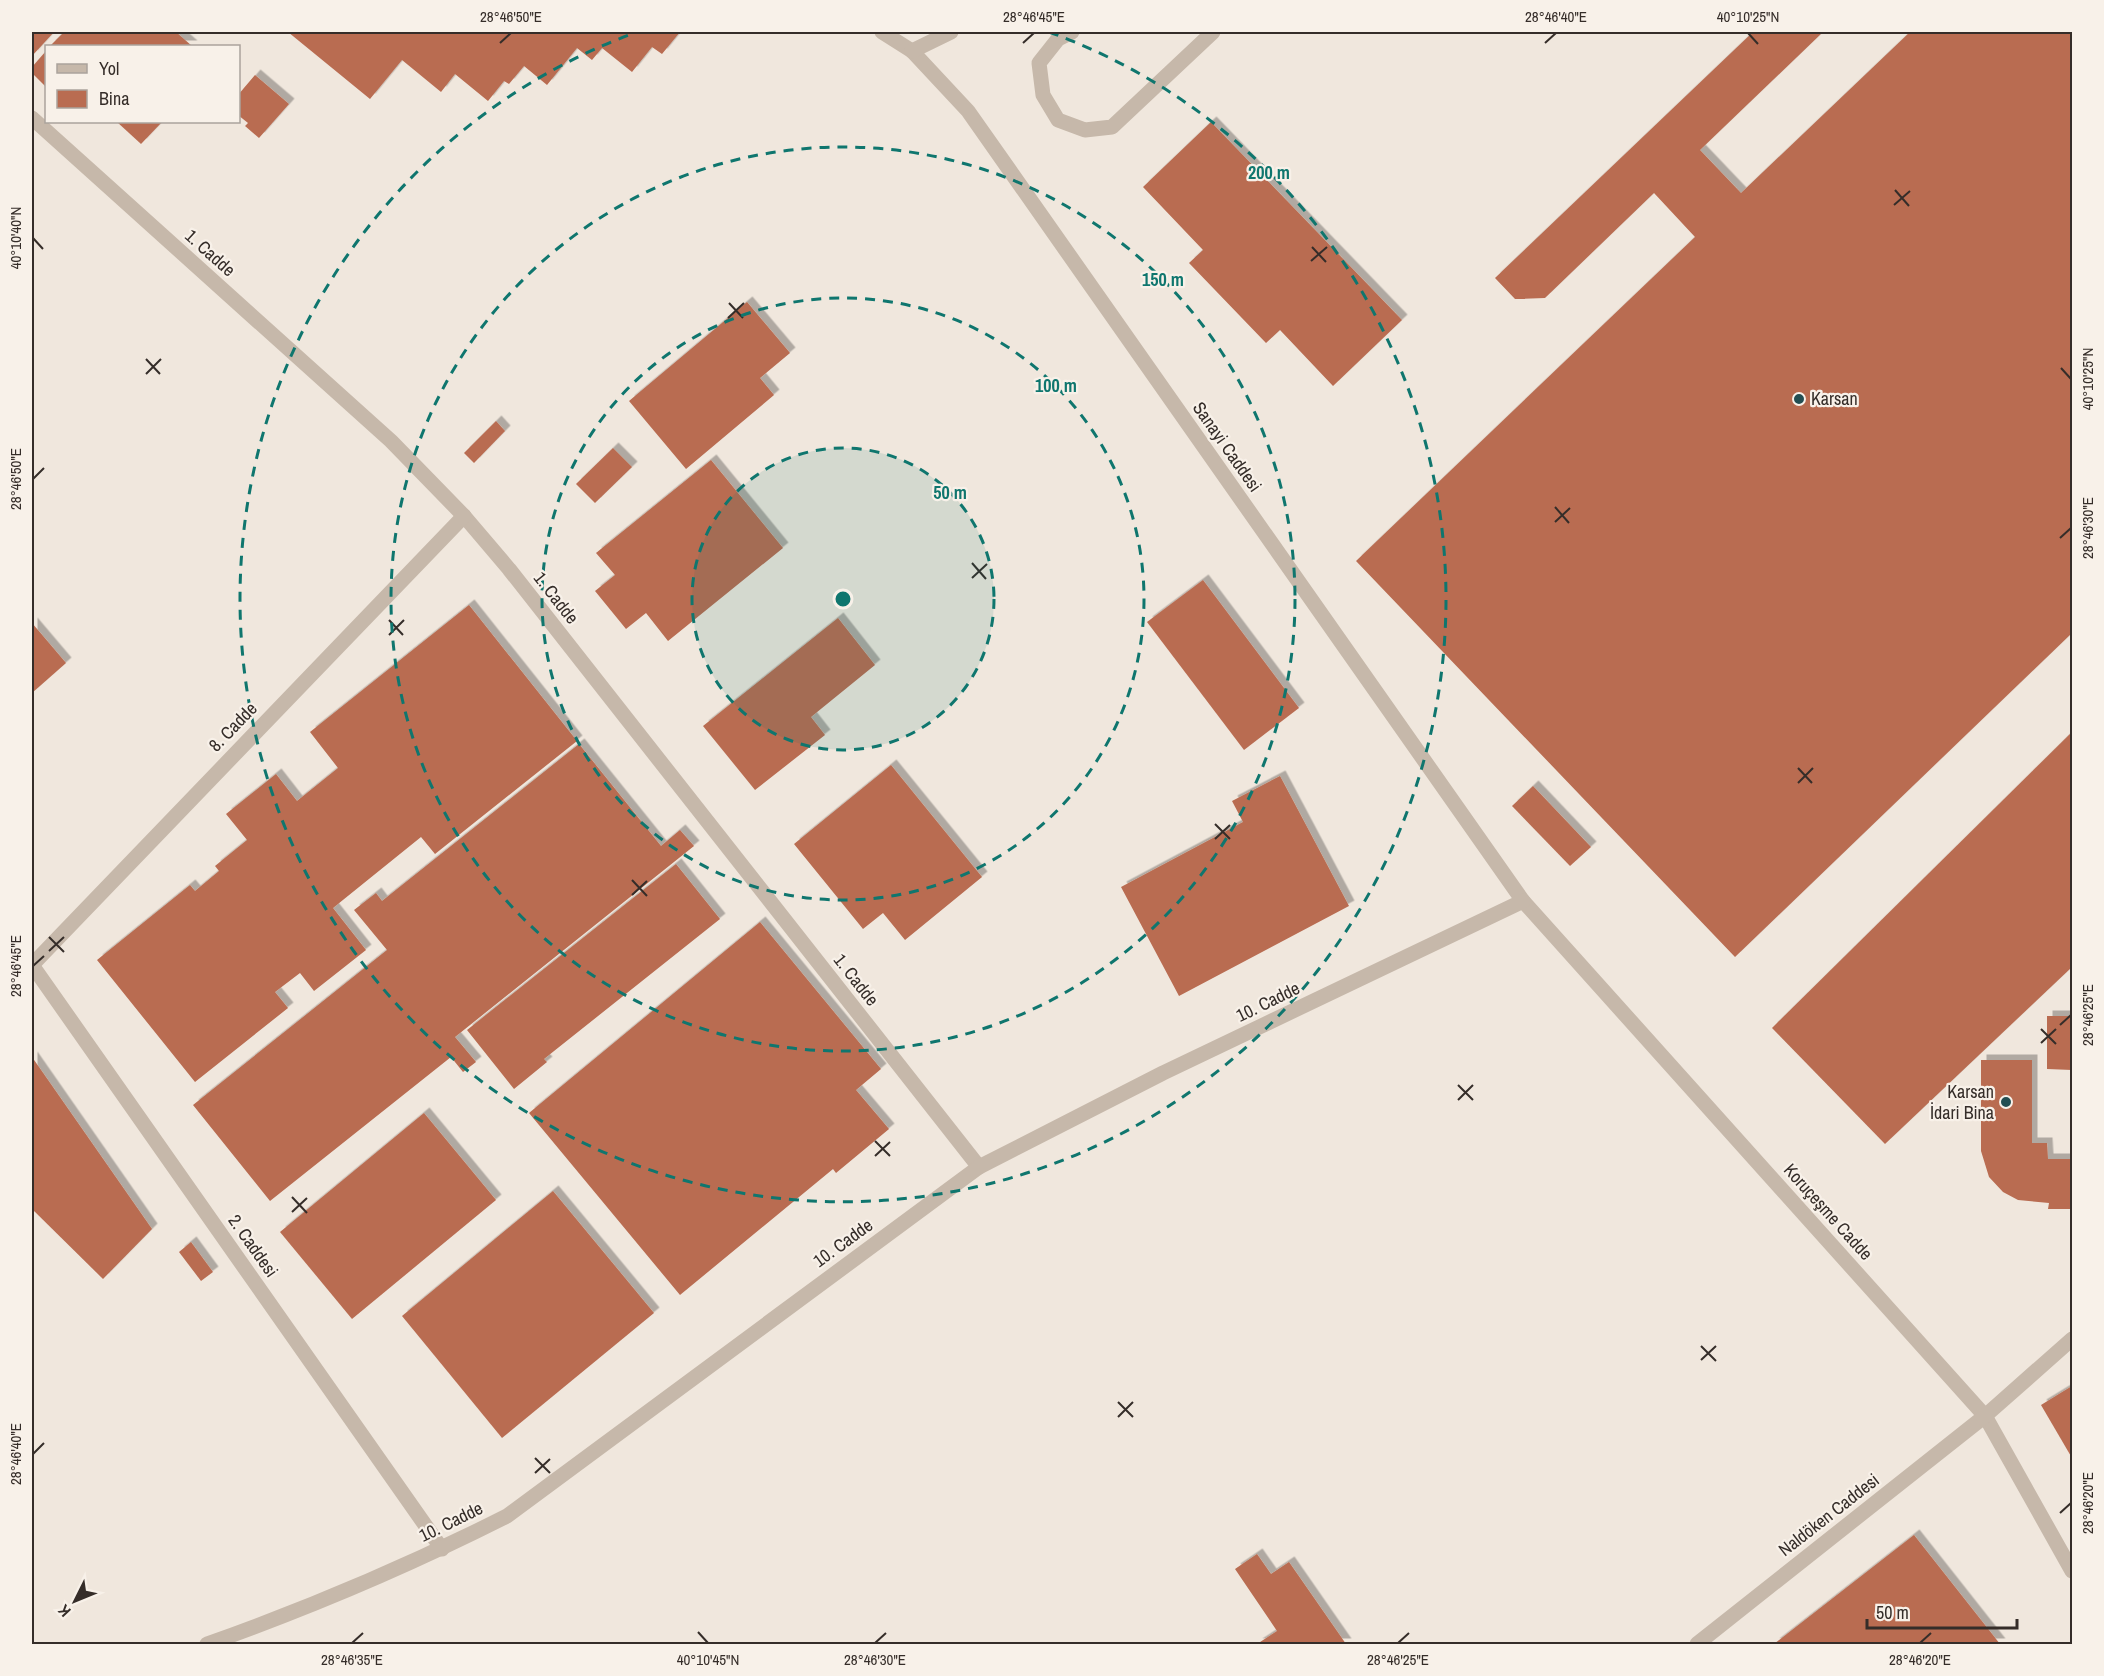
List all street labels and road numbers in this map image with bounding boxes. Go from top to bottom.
street label: 1. Cadde [180,223,241,282]
street label: Sanayi Caddesi [1187,397,1268,497]
street label: 1. Cadde [528,566,585,629]
street label: 8. Cadde [203,696,262,757]
street label: 1. Cadde [828,948,885,1011]
street label: 10. Cadde [1232,975,1304,1028]
street label: Koruçeşme Cadde [1778,1158,1879,1265]
street label: 2. Caddesi [223,1209,284,1282]
street label: 10. Cadde [808,1212,878,1273]
street label: Naldöken Caddesi [1773,1467,1884,1562]
street label: 10. Cadde [415,1495,487,1548]

